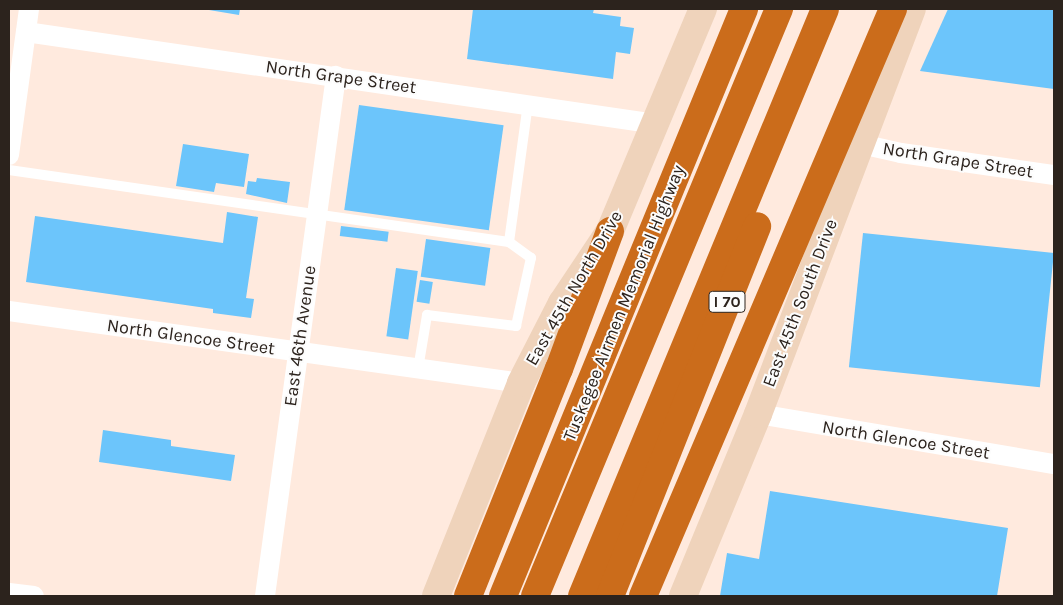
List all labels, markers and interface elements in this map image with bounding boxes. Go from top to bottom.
street label: North Grape Street [264,56,418,98]
street label: North Grape Street [881,137,1035,183]
street label: Tuskegee Airmen Memorial Highway [559,162,689,444]
street label: East 45th North Drive [521,207,627,369]
street label: East 45th South Drive [758,216,842,390]
street label: East 46th Avenue [279,264,321,408]
road number: I 70 [708,288,746,316]
street label: North Glencoe Street [106,315,276,359]
street label: North Glencoe Street [821,416,991,464]

